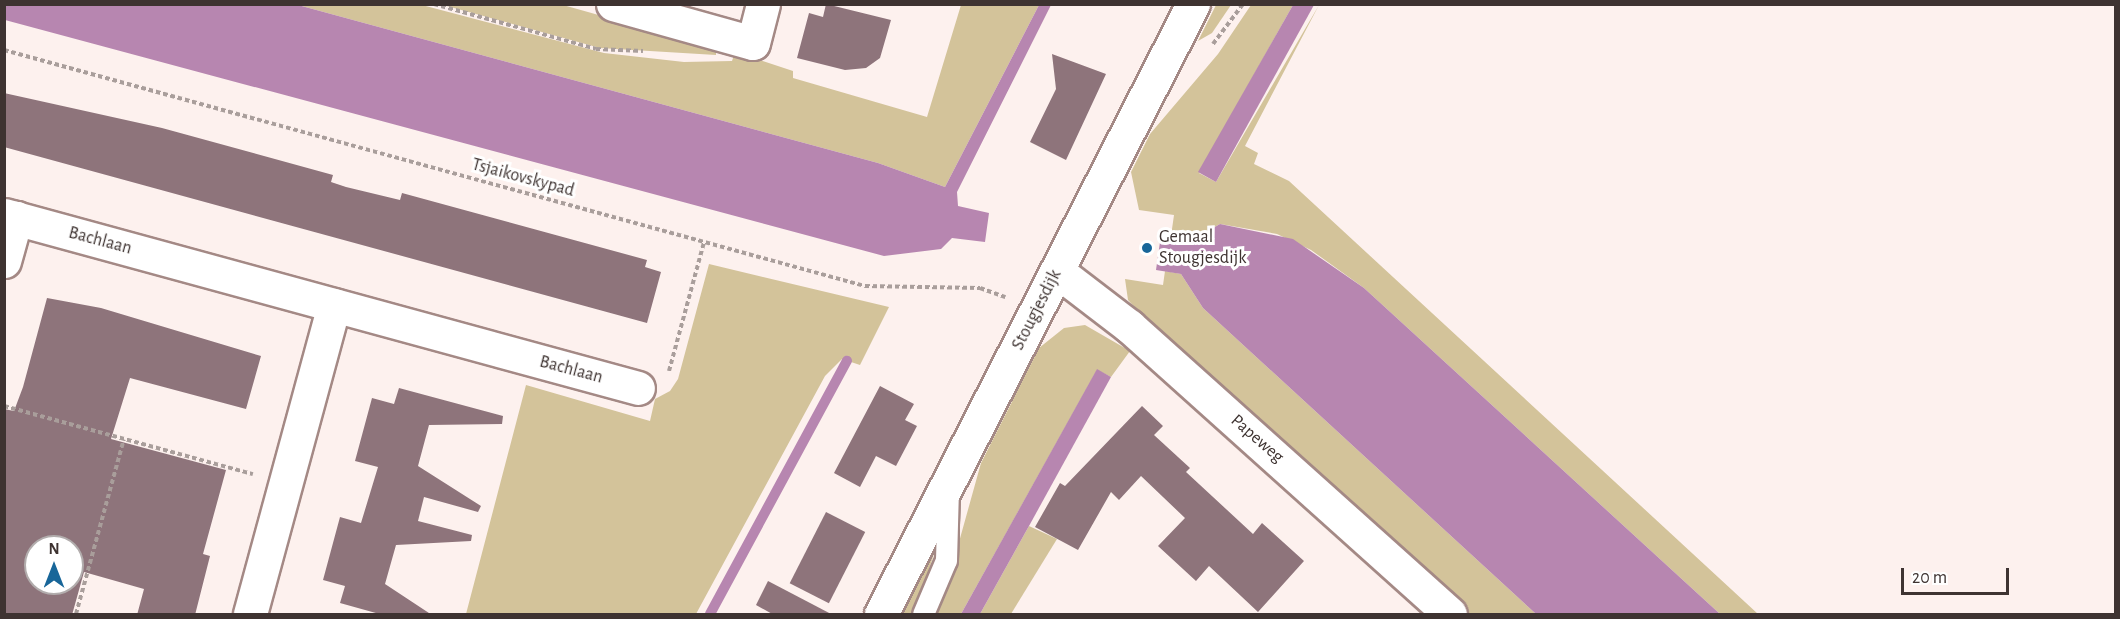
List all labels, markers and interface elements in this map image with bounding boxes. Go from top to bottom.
street label: Tsjaikovskypad [469,154,577,202]
street label: Bachlaan [66,222,134,260]
place label: Gemaal Stougjesdijk [1159,227,1246,270]
marker: Gemaal Stougjesdijk [1140,241,1154,255]
street label: Stougjesdijk [1008,266,1066,354]
street label: Bachlaan [537,351,605,389]
street label: Papeweg [1226,410,1288,468]
north arrow [24,535,84,595]
text: N [48,541,60,557]
scale bar [1904,556,2012,594]
text: 20 m [1912,569,1947,587]

